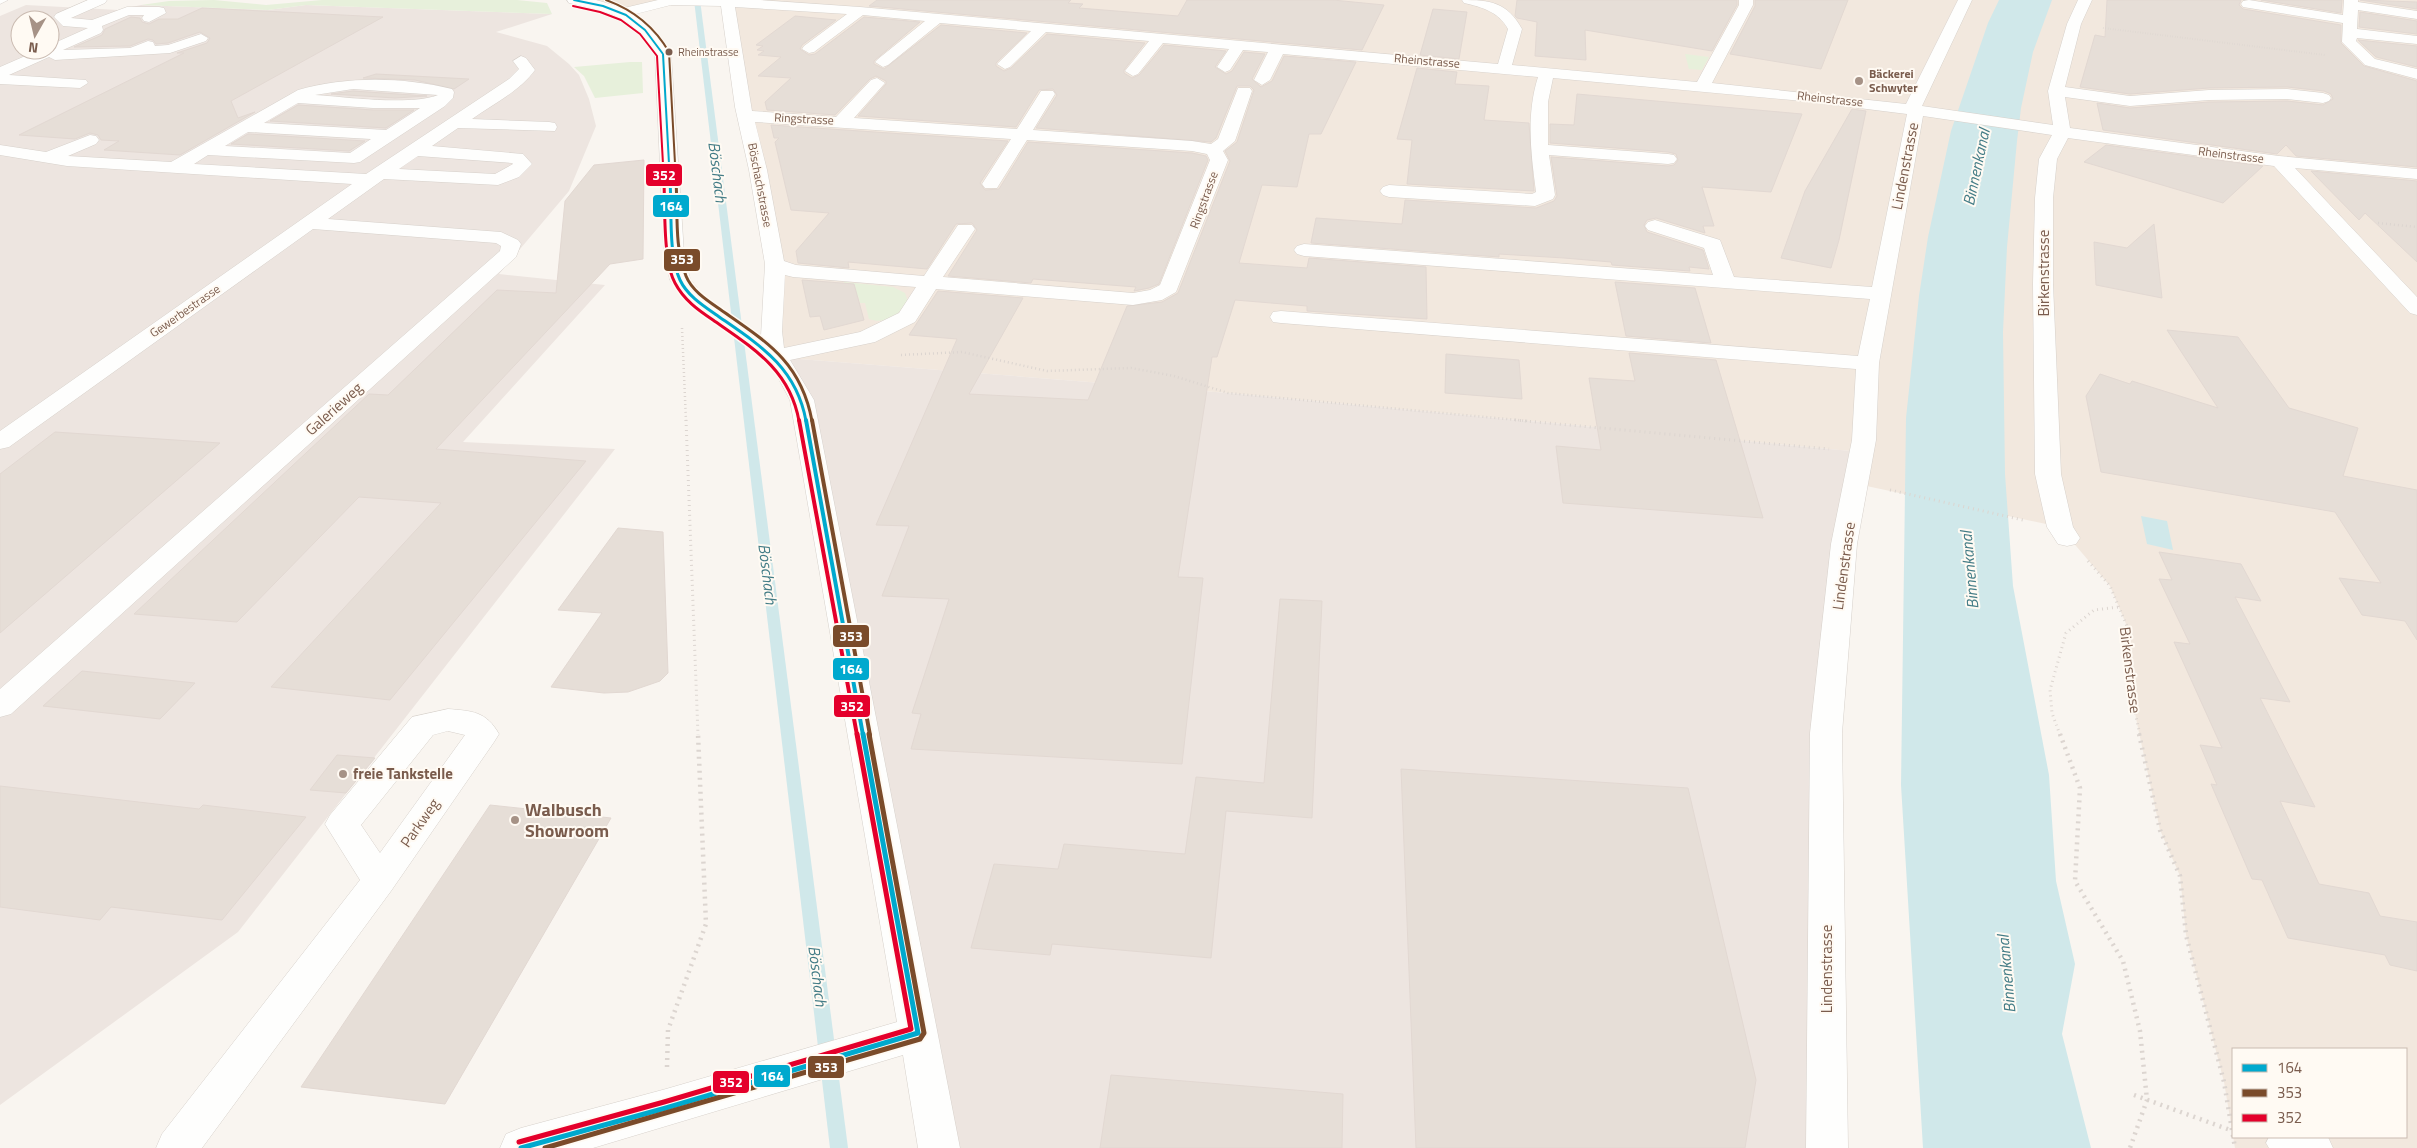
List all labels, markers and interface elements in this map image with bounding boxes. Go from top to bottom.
north arrow [10,10,60,60]
text: N [27,37,39,59]
place label: Rheinstrasse [678,44,739,60]
marker: Rheinstrasse [664,47,674,57]
street label: Rheinstrasse [1393,48,1461,73]
place label: Bäckerei Schwyter [1869,64,1918,97]
marker: Bäckerei Schwyter [1853,75,1865,87]
street label: Rheinstrasse [1796,86,1864,111]
street label: Ringstrasse [774,107,834,130]
street label: Lindenstrasse [1885,120,1924,212]
water label: Binnenkanal [1956,125,1996,208]
water label: Böschach [702,140,734,205]
street label: Böschachstrasse [743,141,778,229]
street label: Rheinstrasse [2197,141,2265,168]
line badge: 352 [645,163,683,187]
text: 352 [652,164,676,185]
street label: Ringstrasse [1184,168,1223,231]
line badge: 164 [652,194,690,218]
text: 164 [659,195,683,216]
street label: Birkenstrasse [2032,230,2055,316]
line badge: 353 [663,248,701,272]
text: 353 [670,248,694,269]
street label: Gewerbestrasse [146,279,224,342]
street label: Galerieweg [300,376,368,441]
street label: Lindenstrasse [1826,520,1861,611]
water label: Binnenkanal [1954,528,1984,610]
water label: Böschach [752,542,784,607]
line badge: 353 [832,624,870,648]
text: 353 [839,625,863,646]
street label: Birkenstrasse [2114,625,2147,714]
line badge: 164 [832,657,870,681]
text: 164 [839,658,863,679]
line badge: 352 [833,694,871,718]
text: 352 [840,695,864,716]
place label: freie Tankstelle [353,762,453,785]
marker: freie Tankstelle [337,768,349,780]
street label: Parkweg [394,793,445,852]
place label: Walbusch Showroom [525,796,609,844]
marker: Walbusch Showroom [509,814,521,826]
street label: Lindenstrasse [1815,925,1838,1013]
water label: Binnenkanal [1991,932,2021,1014]
water label: Böschach [802,944,834,1009]
legend [2232,1048,2407,1138]
line badge: 353 [807,1055,845,1079]
text: 353 [814,1056,838,1077]
text: 164 [2277,1056,2302,1079]
line badge: 164 [753,1064,791,1088]
text: 164 [760,1065,784,1086]
line badge: 352 [712,1070,750,1094]
text: 352 [719,1071,743,1092]
text: 353 [2277,1081,2302,1104]
text: 352 [2277,1106,2302,1129]

